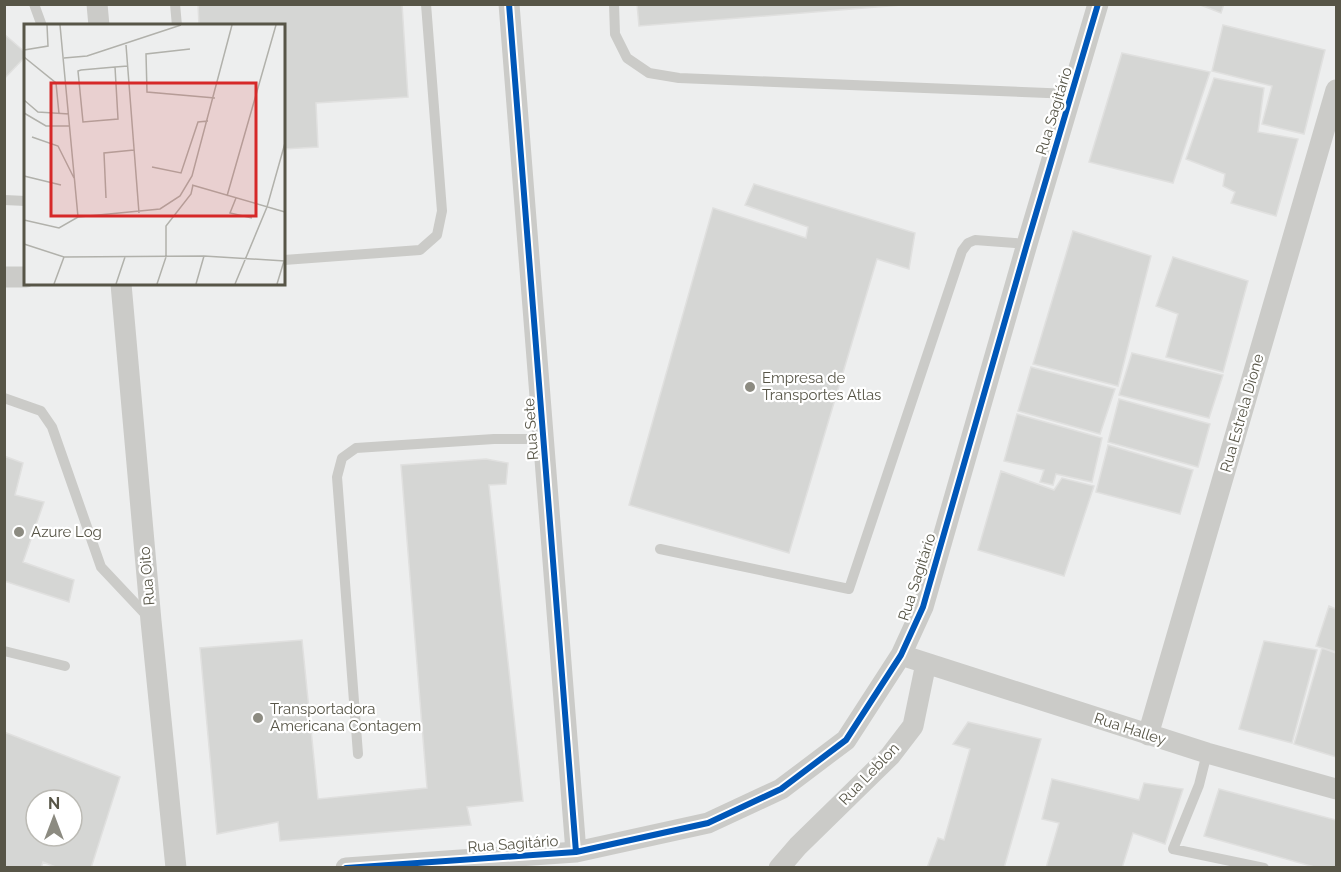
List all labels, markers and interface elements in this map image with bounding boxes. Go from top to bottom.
inset map [24,24,285,285]
street label: Rua Sagitário [1032,65,1076,157]
street label: Rua Estrela Dione [1216,352,1268,474]
place label: Empresa de Transportes Atlas [762,369,881,404]
marker: Empresa de Transportes Atlas [743,380,757,394]
street label: Rua Sete [520,397,542,461]
place label: Azure Log [31,523,102,541]
marker: Azure Log [12,525,26,539]
street label: Rua Sagitário [894,531,940,623]
street label: Rua Oito [135,546,159,606]
place label: Transportadora Americana Contagem [270,700,421,735]
street label: Rua Halley [1092,709,1168,749]
marker: Transportadora Americana Contagem [251,711,265,725]
street label: Rua Leblon [835,739,903,809]
north arrow [24,788,84,848]
text: N [48,794,60,813]
street label: Rua Sagitário [467,832,559,856]

